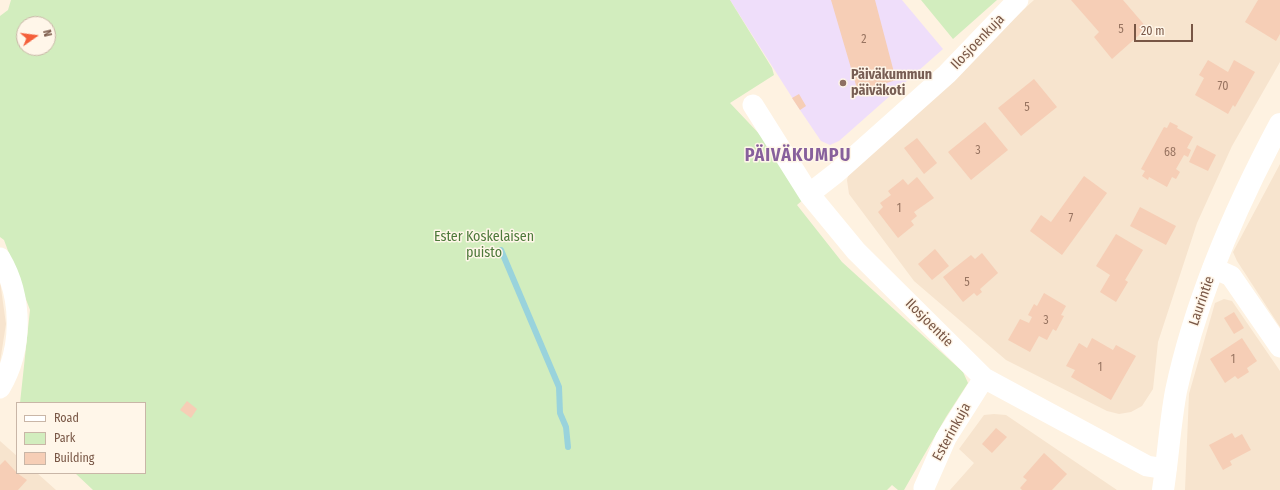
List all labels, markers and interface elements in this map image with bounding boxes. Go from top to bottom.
street label: Ilosjoenkuja [948,11,1008,73]
north arrow [16,16,56,56]
scale bar [1136,16,1195,42]
house number: 5 [1118,23,1124,37]
text: 20 m [1141,24,1165,38]
text: N [40,28,54,38]
house number: 2 [861,33,867,47]
place label: Päiväkummun päiväkoti [851,67,932,100]
marker: Päiväkummun päiväkoti [838,78,848,88]
house number: 70 [1218,80,1228,94]
house number: 5 [1024,101,1030,115]
house number: 3 [975,144,981,158]
district label: PÄIVÄKUMPU [745,145,851,167]
house number: 68 [1164,146,1176,160]
house number: 1 [897,202,901,216]
house number: 7 [1069,212,1073,226]
park label: Ester Koskelaisen puisto [434,229,534,262]
street label: Laurintie [1186,274,1218,328]
house number: 5 [964,276,970,290]
street label: Ilosjoentie [902,296,956,350]
house number: 3 [1043,314,1049,328]
house number: 1 [1231,353,1235,367]
house number: 1 [1098,361,1102,375]
street label: Esterinkuja [929,400,975,464]
legend [16,402,146,474]
text: Road [54,411,79,425]
text: Park [54,431,75,445]
text: Building [54,451,94,465]

